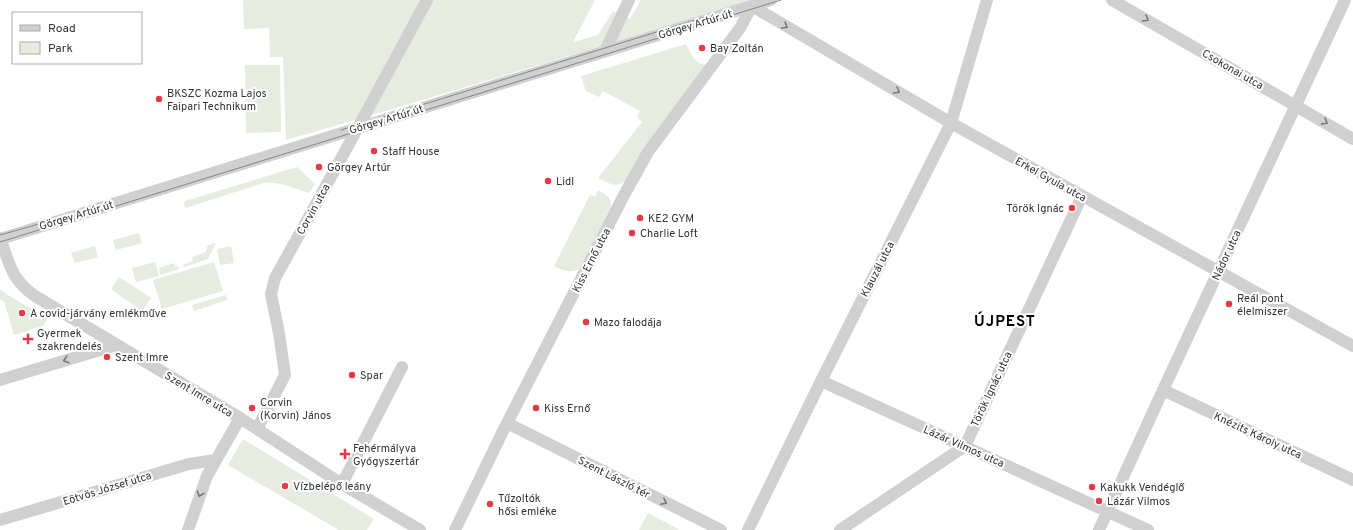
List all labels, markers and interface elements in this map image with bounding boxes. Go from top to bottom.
street label: Görgey Artúr út [657,7,734,43]
legend [12,12,142,64]
one-way arrow [1142,15,1149,22]
text: Road [48,21,76,37]
one-way arrow [781,21,788,28]
text: Park [48,41,73,57]
place label: Bay Zoltán [710,42,764,56]
marker: Bay Zoltán [697,43,707,53]
street label: Csokonai utca [1199,47,1266,93]
place label: BKSZC Kozma Lajos Faipari Technikum [167,87,267,114]
one-way arrow [893,87,900,94]
marker: BKSZC Kozma Lajos Faipari Technikum [154,94,164,104]
street label: Görgey Artúr út [348,102,425,138]
one-way arrow [1321,118,1328,125]
place label: Staff House [382,145,439,159]
marker: Staff House [369,146,379,156]
street label: Erkel Gyula utca [1012,154,1089,205]
place label: Görgey Artúr [327,161,392,175]
marker: Görgey Artúr [314,162,324,172]
place label: Lidl [556,175,574,189]
marker: Lidl [543,176,553,186]
street label: Corvin utca [294,181,334,237]
street label: Görgey Artúr út [38,198,115,234]
place label: Török Ignác [1006,202,1064,216]
marker: Török Ignác [1067,203,1077,213]
place label: KE2 GYM [648,212,694,226]
marker: KE2 GYM [635,213,645,223]
street label: Kiss Ernő utca [570,226,614,295]
place label: Charlie Loft [640,227,698,241]
marker: Charlie Loft [627,228,637,238]
street label: Nádor utca [1209,228,1245,283]
street label: Klauzál utca [858,239,898,300]
place label: Reál pont élelmiszer [1237,292,1288,319]
marker: Reál pont élelmiszer [1224,299,1234,309]
place label: A covid-járvány emlékműve [30,307,166,321]
marker: A covid-járvány emlékműve [17,308,27,318]
district label: ÚJPEST [974,311,1036,332]
place label: Mazo falodája [594,316,662,330]
marker: Mazo falodája [581,317,591,327]
place label: Gyermek szakrendelés [37,327,102,354]
marker: Gyermek szakrendelés [22,333,34,345]
street label: Török Ignác utca [968,349,1016,429]
place label: Szent Imre [115,351,168,365]
marker: Szent Imre [102,352,112,362]
one-way arrow [63,355,70,364]
street label: Szent Imre utca [162,369,235,421]
place label: Spar [360,369,384,383]
marker: Spar [347,370,357,380]
place label: Corvin (Korvin) János [260,396,331,423]
place label: Kiss Ernő [544,402,591,416]
marker: Corvin (Korvin) János [247,403,257,413]
marker: Kiss Ernő [531,403,541,413]
street label: Knézits Károly utca [1211,409,1304,463]
street label: Lázár Vilmos utca [921,423,1006,471]
place label: Fehérmályva Gyógyszertár [353,442,420,469]
marker: Fehérmályva Gyógyszertár [340,449,350,459]
street label: Szent László tér [575,454,653,502]
street label: Eötvös József utca [61,469,154,509]
place label: Vízbelépő leány [293,480,371,494]
marker: Vízbelépő leány [280,481,290,491]
place label: Kakukk Vendéglő [1100,481,1185,495]
marker: Kakukk Vendéglő [1087,482,1097,492]
one-way arrow [197,491,205,498]
place label: Tűzoltók hősi emléke [498,492,557,519]
place label: Lázár Vilmos [1107,495,1170,509]
marker: Lázár Vilmos [1094,496,1104,506]
one-way arrow [660,497,667,505]
marker: Tűzoltók hősi emléke [485,499,495,509]

